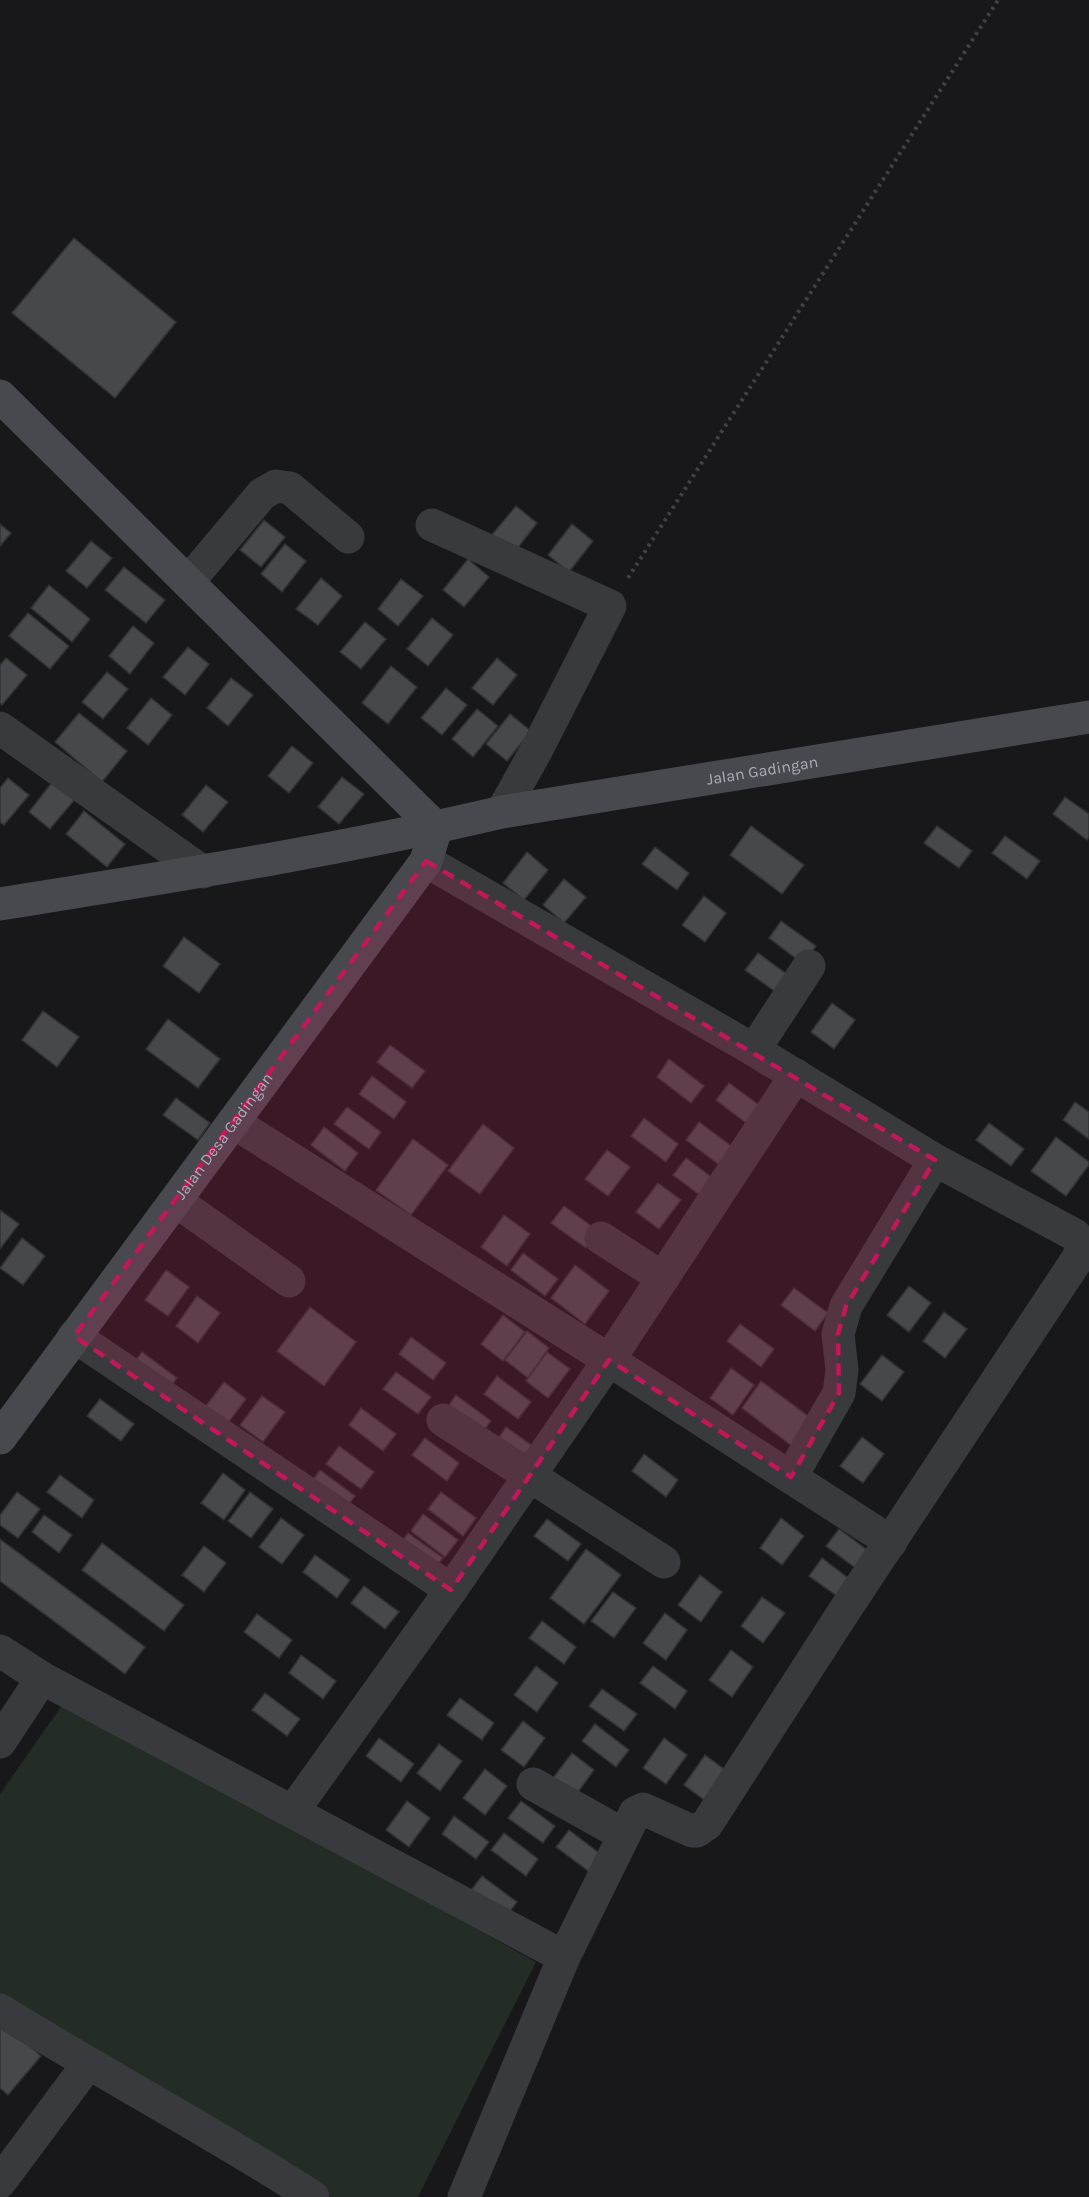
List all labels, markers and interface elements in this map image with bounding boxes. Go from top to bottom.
street label: Jalan Gadingan [705,752,819,788]
street label: Jalan Desa Gadingan [170,1069,276,1202]

